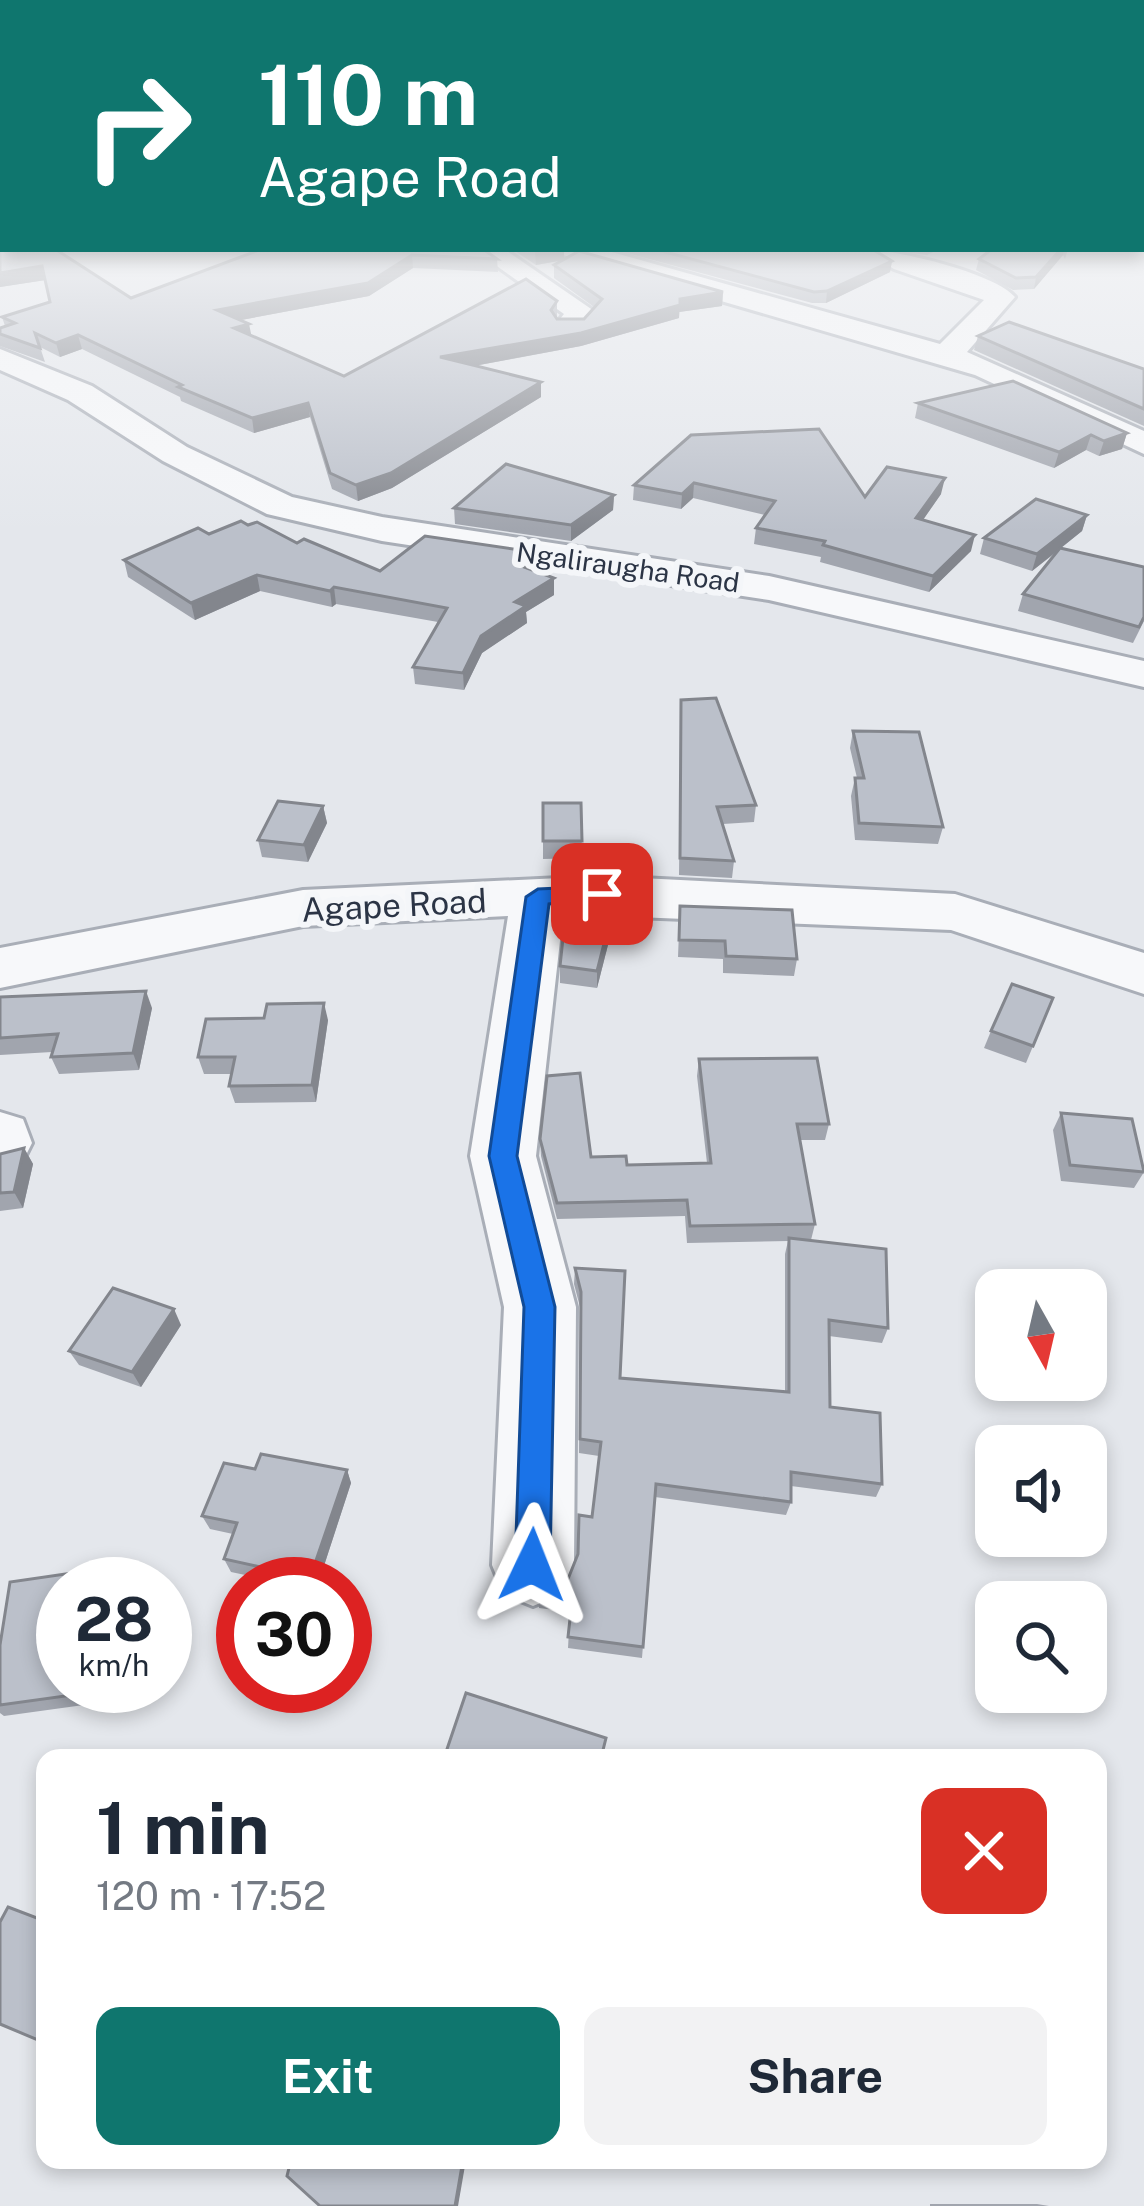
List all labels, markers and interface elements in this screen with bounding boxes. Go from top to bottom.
text: 110 m [258,45,478,144]
icon: right [60,48,216,204]
text: Agape Road [258,146,562,209]
street label: Ngaliraugha Road [514,536,742,598]
pin [551,843,653,945]
icon: arrive [569,861,635,927]
street label: Agape Road [300,881,488,929]
north arrow [975,1269,1107,1401]
map controls [975,1269,1107,1713]
button: sound [975,1425,1107,1557]
position arrow [469,1502,595,1628]
speed limit sign: 30 [216,1557,372,1713]
button: search [975,1581,1107,1713]
text: 28 [75,1584,153,1655]
text: km/h [79,1647,149,1683]
text: 1 min [96,1786,270,1870]
button: close [921,1788,1047,1914]
text: 120 m · 17:52 [96,1873,326,1919]
button: Exit [96,2007,560,2145]
button: Share [584,2007,1047,2145]

